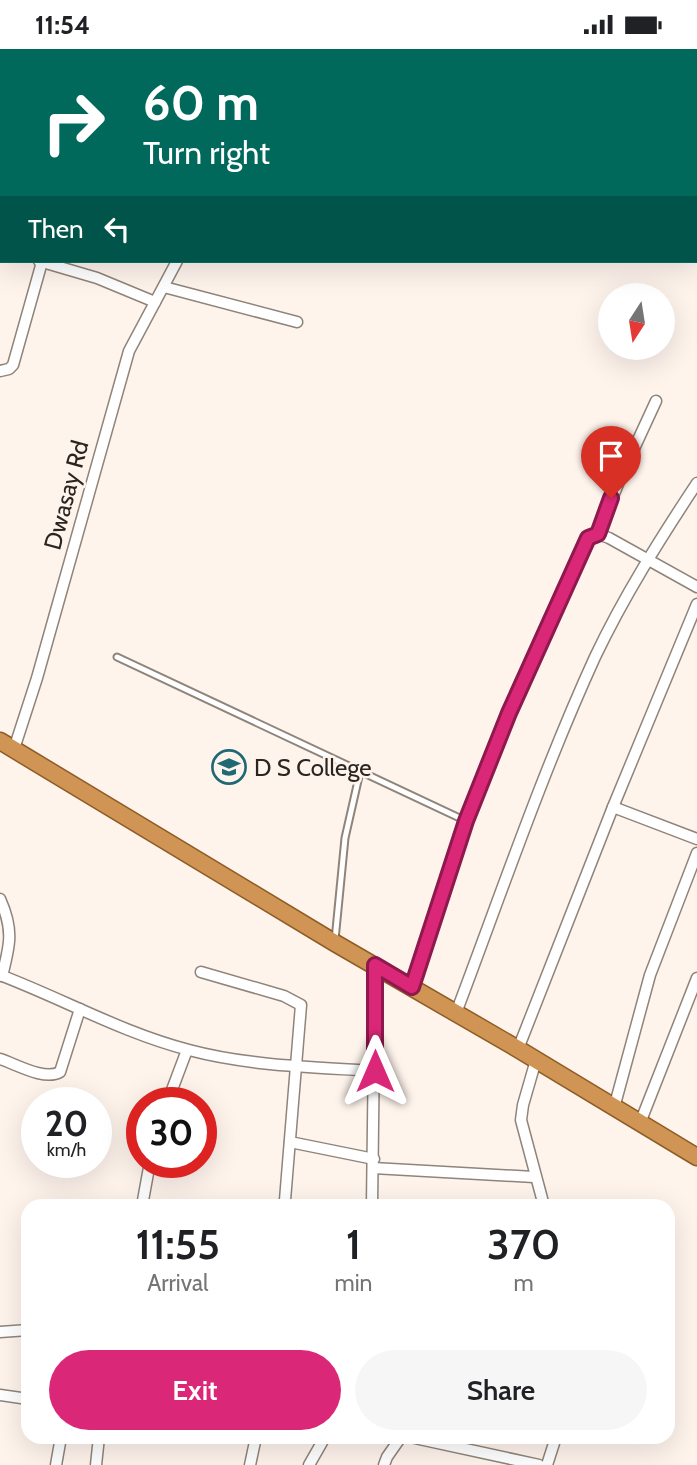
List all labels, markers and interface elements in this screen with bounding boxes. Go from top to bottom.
text: 11:54 [35,9,90,41]
text: 60 m [143,73,259,132]
icon: right [28,77,119,168]
text: Turn right [143,133,270,172]
icon: left [98,210,136,248]
text: Then [28,213,84,245]
north arrow [598,283,676,361]
map controls [598,283,675,360]
pin [581,426,641,498]
street label: Dwasay Rd [37,437,95,553]
icon: arrive [592,437,630,475]
school or university icon: D S College [210,748,248,786]
place label: D S College [254,753,372,782]
position arrow [338,1034,412,1108]
speed limit sign: 30 [126,1087,217,1178]
text: 20 [45,1102,88,1145]
text: km/h [47,1139,86,1161]
text: 11:55 [136,1218,220,1270]
text: 1 [346,1218,361,1270]
text: 370 [487,1218,560,1270]
text: Arrival [147,1269,208,1297]
text: min [334,1269,372,1297]
text: m [514,1269,534,1297]
button: Exit [49,1350,341,1430]
button: Share [355,1350,647,1430]

